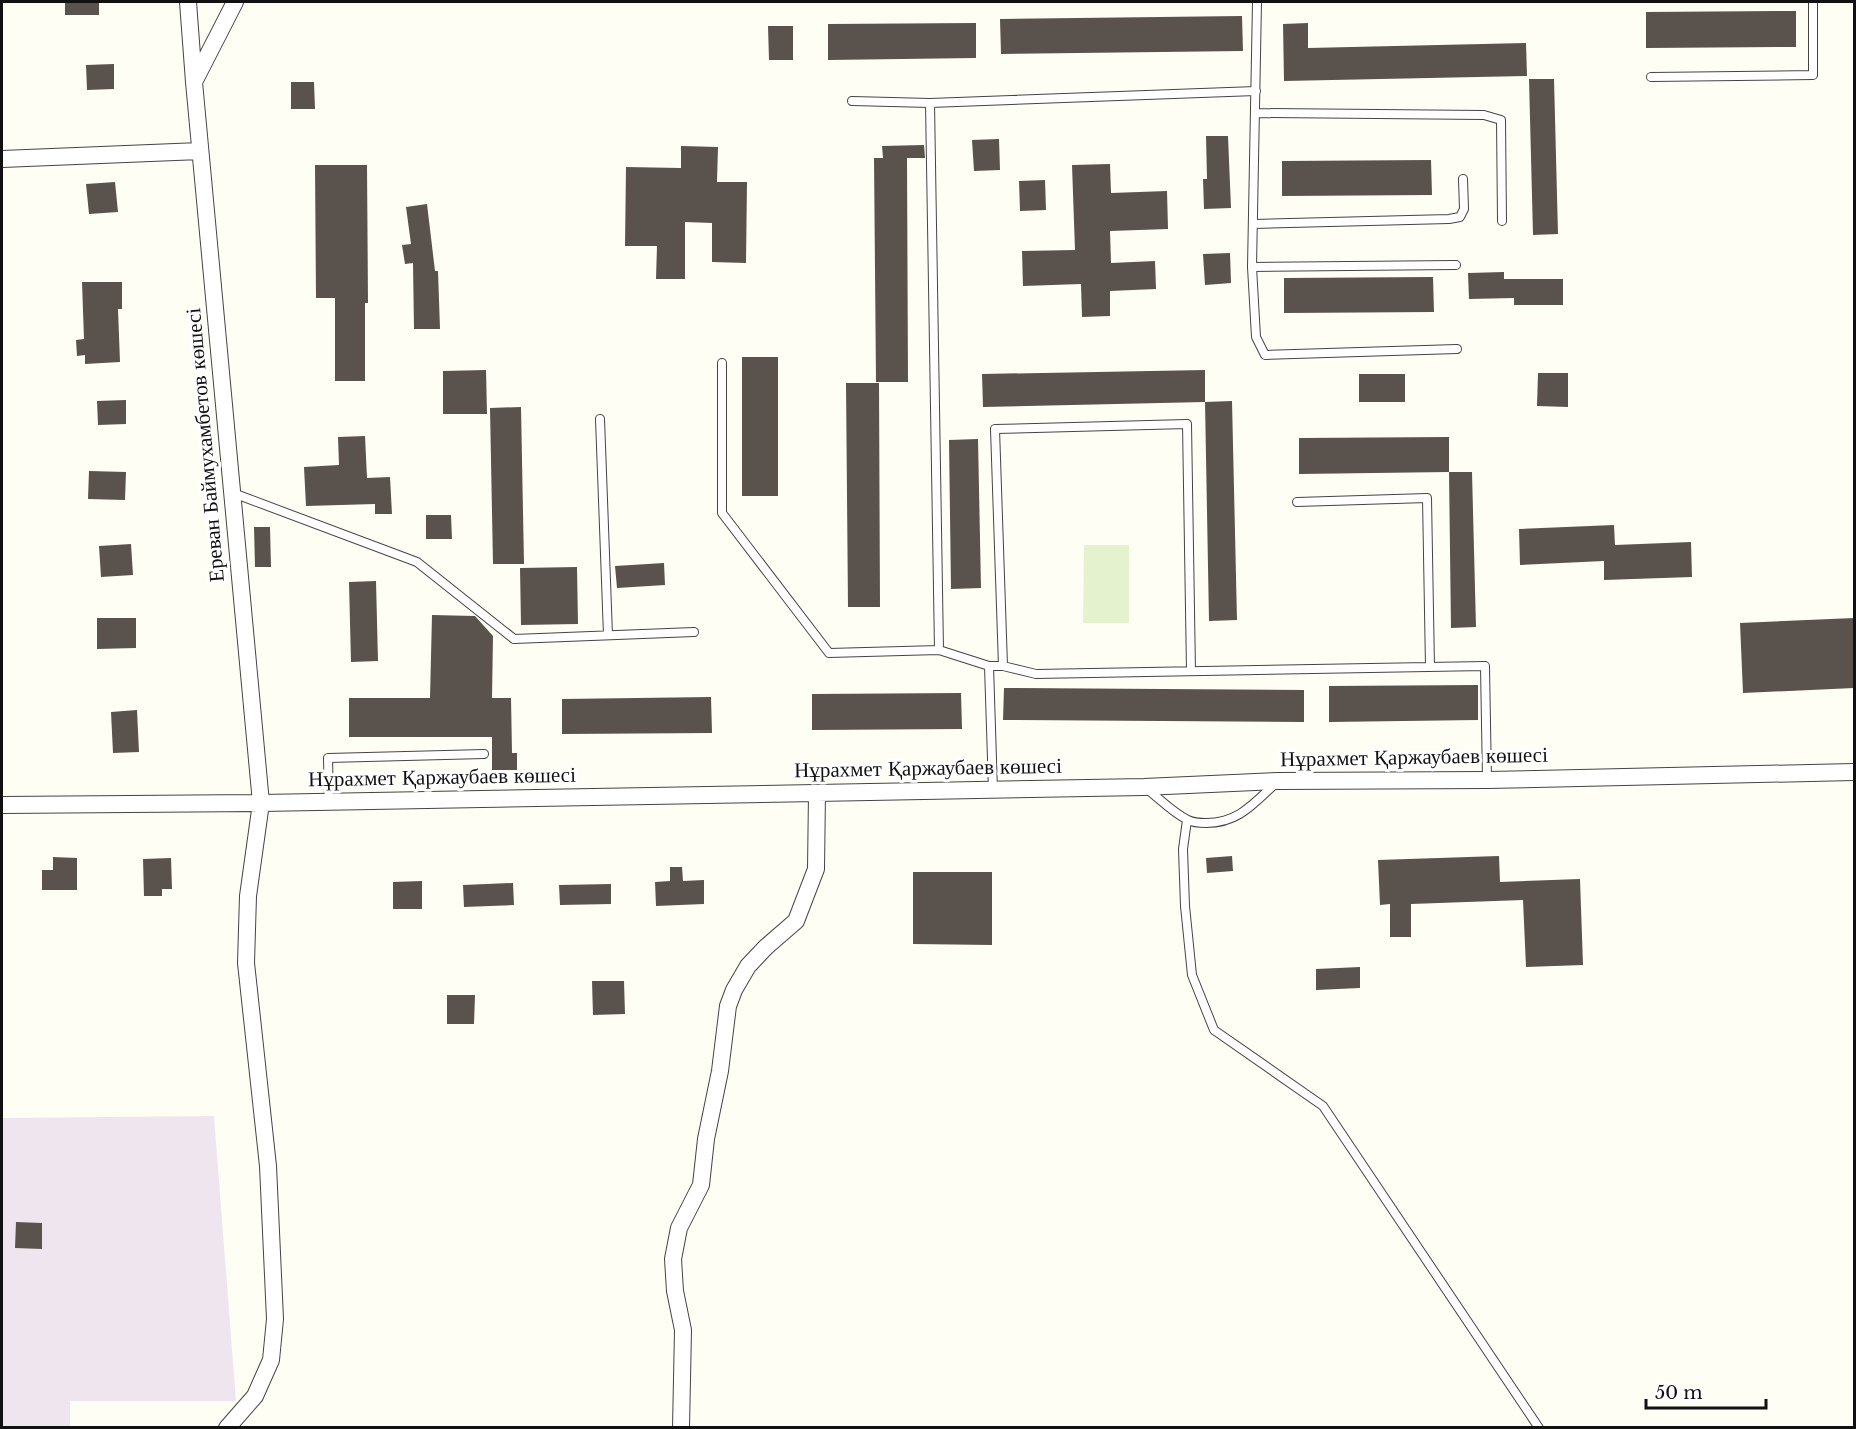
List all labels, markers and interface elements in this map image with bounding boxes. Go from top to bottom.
street label: Ереван Баймухамбетов көшесі [180,307,230,583]
street label: Нұрахмет Қаржаубаев көшесі [1280,742,1548,772]
street label: Нұрахмет Қаржаубаев көшесі [794,753,1062,783]
street label: Нұрахмет Қаржаубаев көшесі [308,762,576,792]
scale bar [1646,1372,1766,1410]
text: 50 m [1655,1382,1703,1404]

